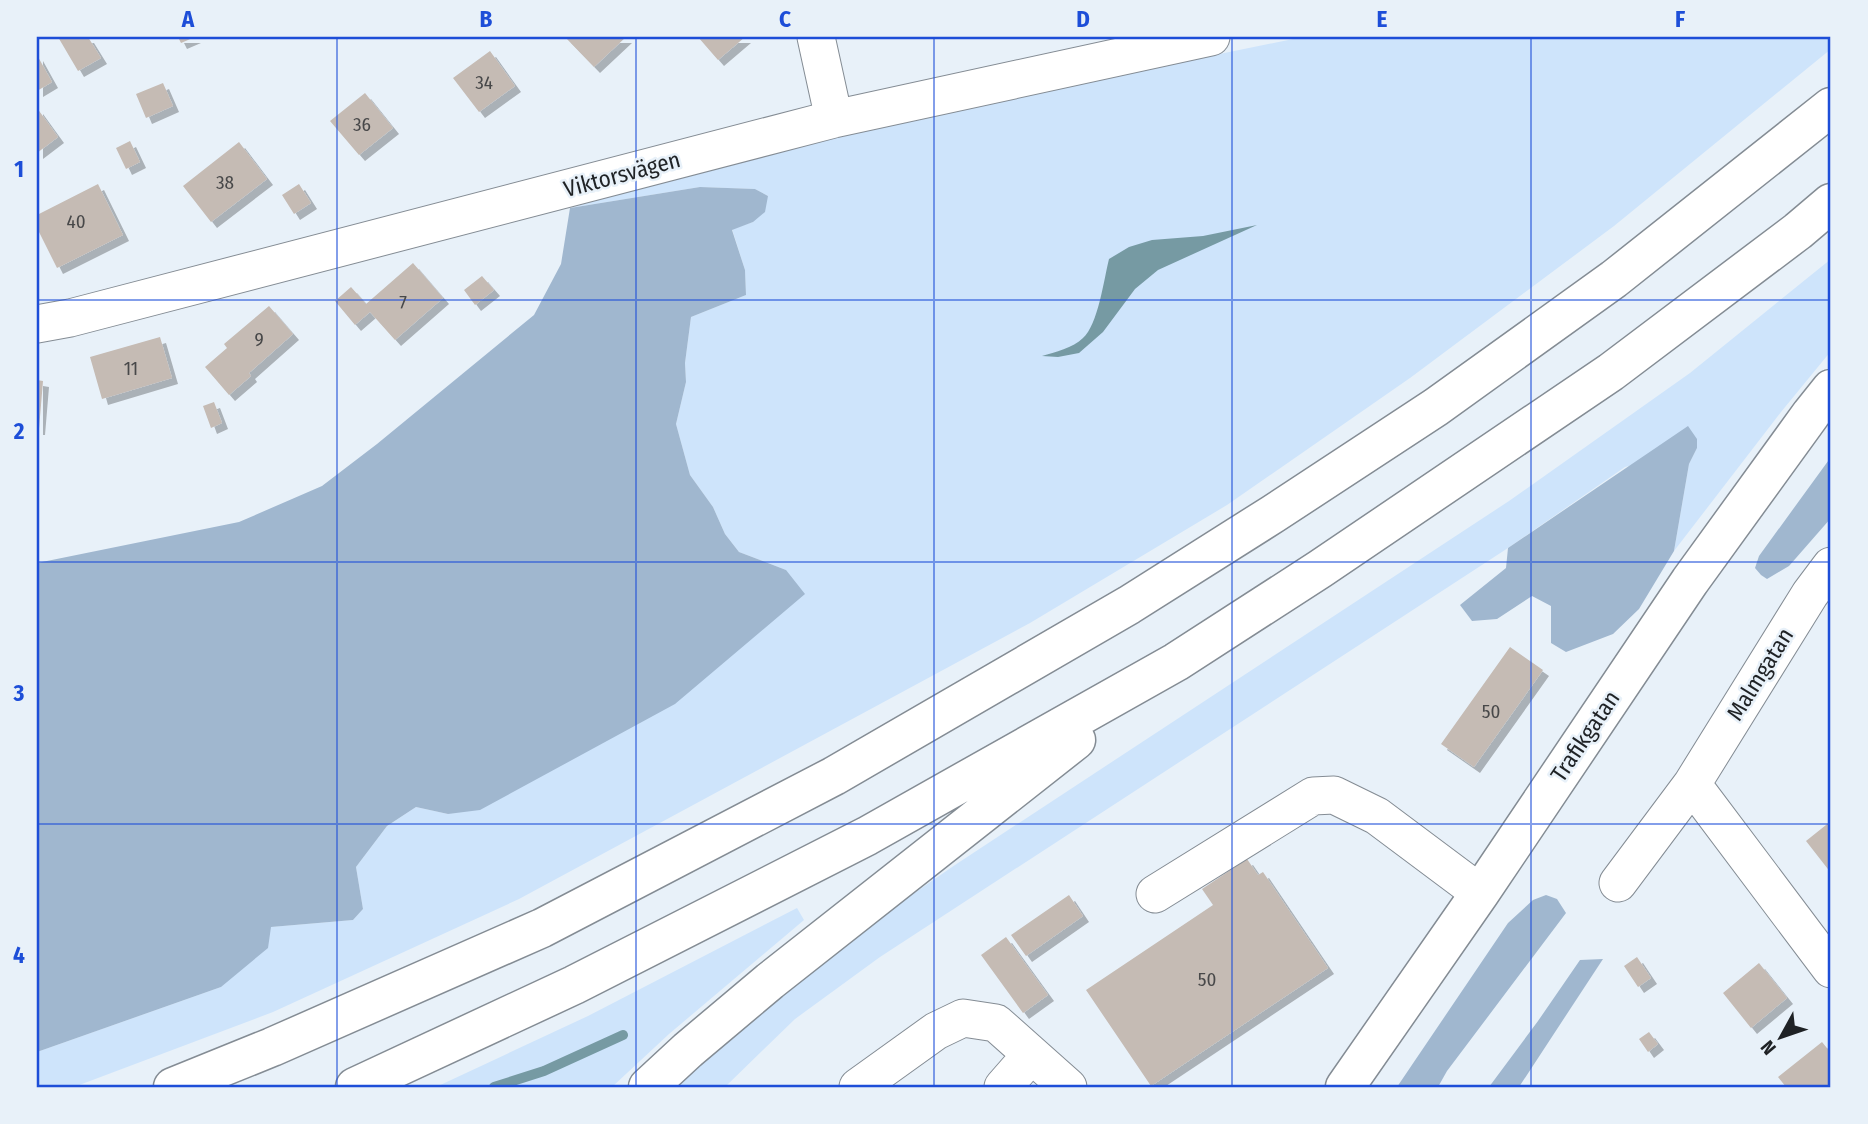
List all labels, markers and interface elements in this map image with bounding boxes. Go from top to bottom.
text: A [181,5,195,33]
text: B [480,5,493,33]
text: C [779,5,791,33]
text: D [1076,5,1090,33]
text: E [1377,5,1388,33]
text: F [1675,5,1685,33]
house number: 34 [475,71,493,94]
house number: 36 [353,113,371,136]
street label: Viktorsvägen [561,145,683,203]
text: 1 [14,155,24,183]
house number: 38 [216,171,234,194]
house number: 40 [66,210,86,233]
house number: 7 [399,291,407,314]
house number: 9 [254,328,264,351]
house number: 11 [124,357,138,380]
text: 2 [13,417,25,445]
street label: Malmgatan [1721,623,1799,725]
text: 3 [13,679,25,707]
street label: Trafikgatan [1544,685,1626,787]
house number: 50 [1482,700,1500,723]
text: 4 [13,941,25,969]
house number: 50 [1198,968,1216,991]
north arrow [1745,1002,1815,1072]
text: N [1756,1036,1781,1059]

